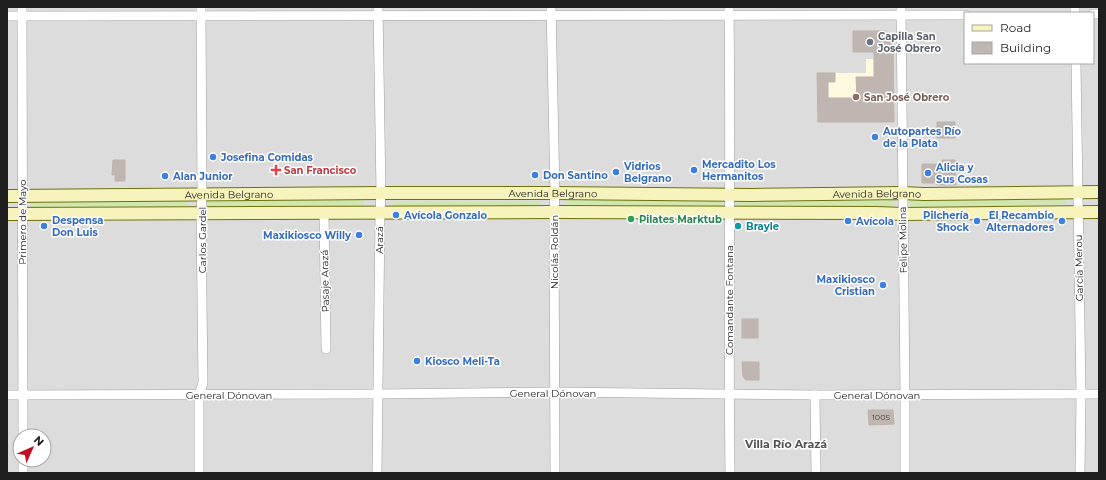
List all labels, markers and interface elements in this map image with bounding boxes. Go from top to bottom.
legend [964,12,1094,64]
text: Road [1000,20,1031,35]
place label: Capilla San José Obrero [877,30,942,55]
marker: Capilla San José Obrero [865,37,875,47]
text: Building [1000,40,1051,55]
place label: San José Obrero [864,91,950,104]
marker: San José Obrero [851,92,861,102]
place label: Autopartes Río de la Plata [882,125,962,150]
marker: Autopartes Río de la Plata [870,132,880,142]
place label: Josefina Comidas [220,151,314,164]
marker: Josefina Comidas [208,152,218,162]
place label: Mercadito Los Hermanitos [702,158,776,183]
place label: Vidrios Belgrano [623,160,672,185]
place label: Alicia y Sus Cosas [935,161,988,186]
place label: San Francisco [284,164,357,177]
marker: San Francisco [271,165,281,175]
marker: Mercadito Los Hermanitos [689,165,699,175]
marker: Vidrios Belgrano [611,167,621,177]
marker: Alicia y Sus Cosas [923,168,933,178]
place label: Don Santino [543,169,608,182]
place label: Alan Junior [172,170,233,183]
marker: Don Santino [530,170,540,180]
marker: Alan Junior [160,171,170,181]
street label: Primero de Mayo [16,179,29,265]
street label: Avenida Belgrano [509,186,597,200]
street label: Avenida Belgrano [833,186,922,200]
street label: Avenida Belgrano [185,187,273,201]
street label: Felipe Molina [896,206,910,274]
street label: Carlos Gardel [196,207,209,273]
place label: Avícola Gonzalo [403,209,488,222]
place label: Pilchería Shock [923,209,969,234]
place label: El Recambio Alternadores [985,209,1055,234]
marker: Avícola Gonzalo [391,210,401,220]
place label: Pilates Marktub [639,213,722,226]
place label: Despensa Don Luis [52,214,103,239]
marker: Pilates Marktub [626,214,636,224]
street label: Nicolás Roldán [548,215,561,289]
place label: Avícola [855,215,894,228]
marker: Avícola [843,216,853,226]
marker: Pilchería Shock [972,216,982,226]
marker: El Recambio Alternadores [1057,216,1067,226]
place label: Brayle [746,220,779,233]
marker: Despensa Don Luis [39,221,49,231]
marker: Brayle [733,221,743,231]
street label: Arazá [373,226,386,254]
place label: Maxikiosco Willy [263,229,352,242]
marker: Maxikiosco Willy [354,230,364,240]
street label: García Merou [1072,235,1086,301]
street label: Comandante Fontana [723,245,736,355]
street label: Pasaje Arazá [318,249,332,313]
place label: Maxikiosco Cristian [817,273,875,298]
marker: Maxikiosco Cristian [878,280,888,290]
place label: Kiosco Meli-Ta [425,355,500,368]
marker: Kiosco Meli-Ta [412,356,422,366]
street label: General Dónovan [510,387,596,400]
street label: General Dónovan [186,389,272,402]
street label: General Dónovan [834,389,920,402]
house number: 1005 [872,412,890,422]
north arrow [12,428,52,468]
text: N [31,433,47,449]
district label: Villa Río Arazá [744,437,827,451]

